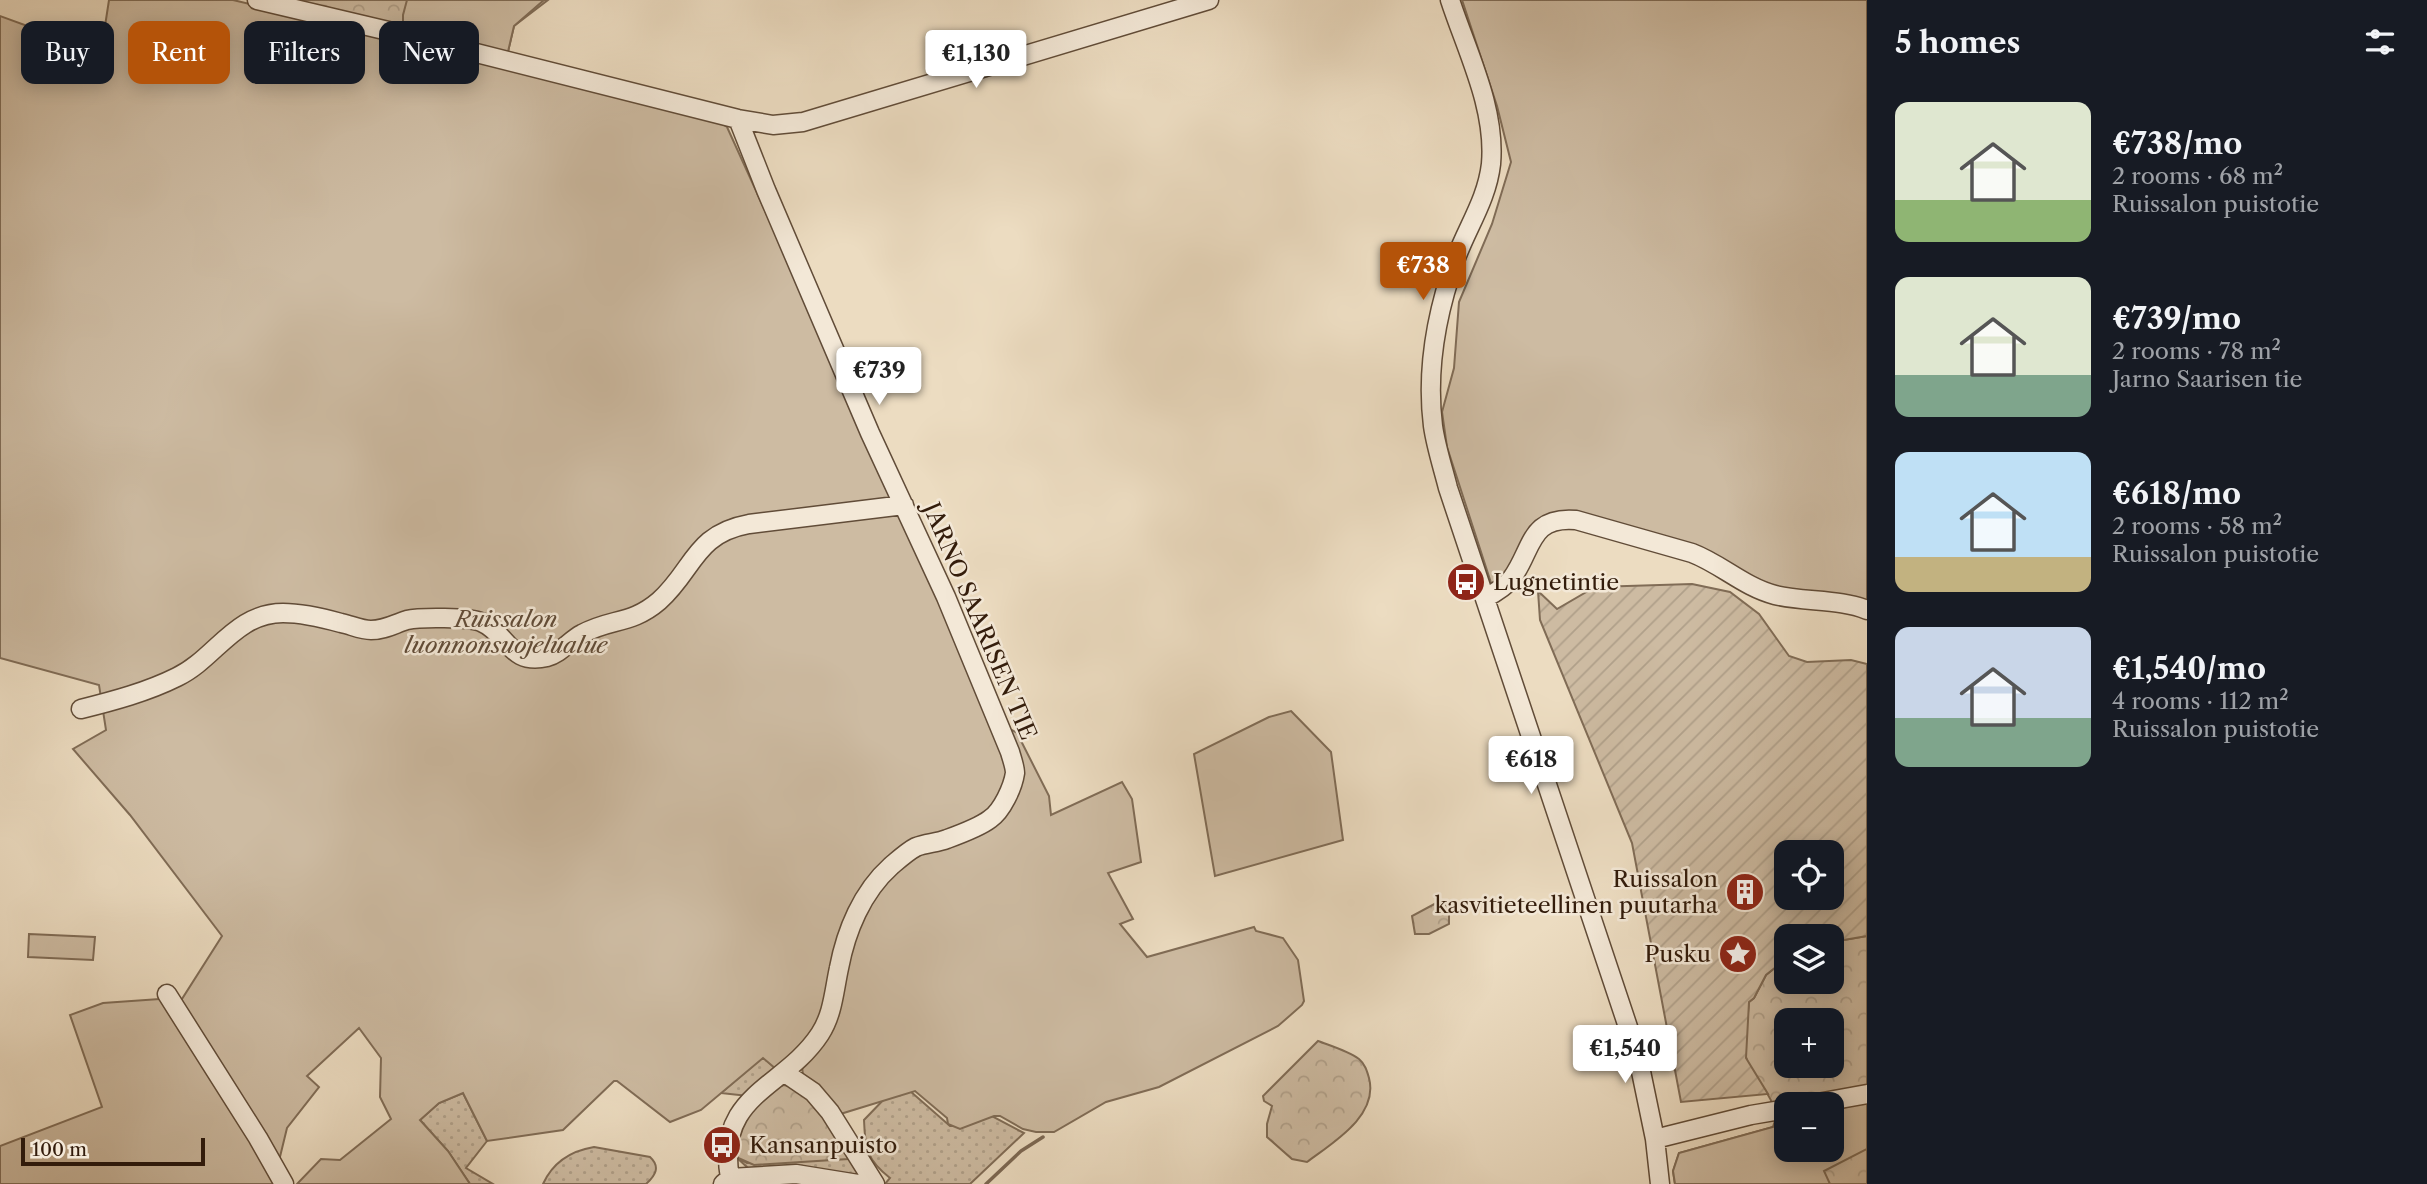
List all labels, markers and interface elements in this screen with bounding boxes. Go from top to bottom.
chip: Buy [21,21,114,84]
chip: Rent [128,21,230,84]
chip: Filters [244,21,365,84]
chip: New [379,21,479,84]
icon: filters [2361,23,2399,61]
text: 5 homes [1895,24,2020,61]
pin: €1,130 [919,31,1033,90]
text: €1,130 [941,39,1011,67]
text: €738/mo [2112,125,2242,162]
icon: home [1951,130,2035,214]
text: 2 rooms · 68 m² [2112,162,2283,190]
text: Ruissalon puistotie [2112,190,2319,218]
pin: €738 [1382,243,1464,302]
text: €738 [1396,251,1450,279]
text: €739/mo [2112,300,2241,337]
icon: home [1951,305,2035,389]
text: 2 rooms · 78 m² [2112,337,2281,365]
pin: €739 [838,348,920,407]
text: €739 [852,356,906,384]
text: Jarno Saarisen tie [2112,365,2302,393]
text: €618/mo [2112,475,2241,512]
icon: home [1951,480,2035,564]
street label: JARNO SAARISEN TIE [916,495,1043,744]
text: 2 rooms · 58 m² [2112,512,2282,540]
text: Ruissalon puistotie [2112,540,2319,568]
bus stop icon: Lugnetintie [1445,561,1487,603]
place label: Lugnetintie [1493,568,1619,596]
park label: Ruissalon luonnonsuojelualue [405,605,608,659]
text: €1,540/mo [2112,650,2266,687]
icon: home [1951,655,2035,739]
text: 4 rooms · 112 m² [2112,687,2289,715]
text: Ruissalon puistotie [2112,715,2319,743]
pin: €618 [1490,736,1572,796]
text: €618 [1505,745,1557,773]
map controls [1774,840,1844,1162]
button: locate [1774,840,1844,910]
place label: Ruissalon kasvitieteellinen puutarha [1434,865,1719,919]
building icon: Ruissalon kasvitieteellinen puutarha [1724,871,1766,913]
button: layers [1774,924,1844,994]
place icon: Pusku [1717,933,1759,975]
place label: Pusku [1644,940,1711,968]
button: + [1774,1008,1844,1078]
pin: €1,540 [1568,1026,1682,1085]
text: €1,540 [1589,1034,1661,1062]
button: − [1774,1092,1844,1162]
bus stop icon: Kansanpuisto [701,1124,743,1166]
place label: Kansanpuisto [749,1131,897,1159]
scale bar [21,1135,205,1167]
text: 100 m [32,1138,87,1161]

